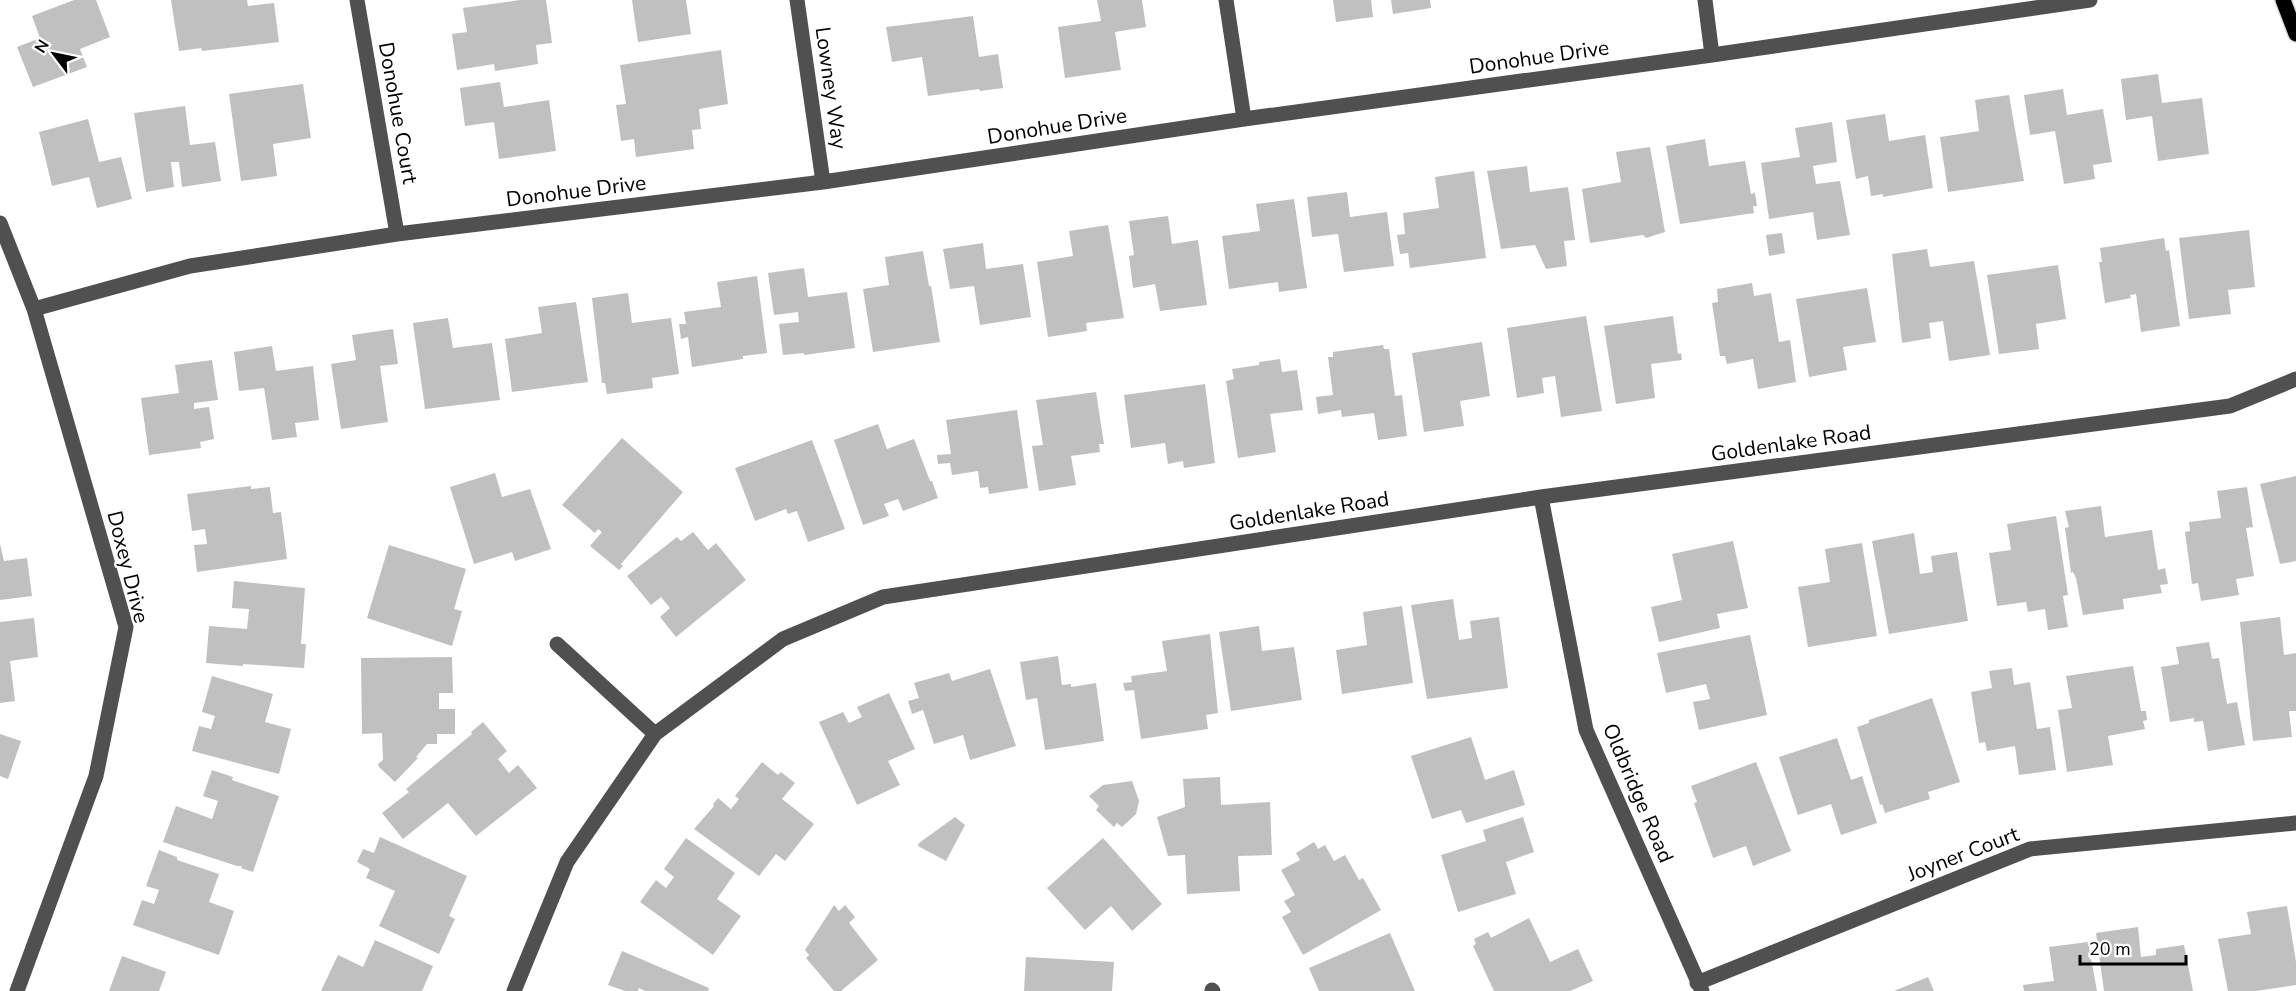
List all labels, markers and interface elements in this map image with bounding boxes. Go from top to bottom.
north arrow [24,24,84,84]
street label: Lowney Way [809,25,853,151]
street label: Donohue Drive [1467,33,1611,81]
text: N [30,36,55,57]
street label: Donohue Court [372,40,424,187]
street label: Donohue Drive [985,101,1129,151]
street label: Donohue Drive [504,169,648,213]
street label: Goldenlake Road [1709,418,1873,468]
street label: Goldenlake Road [1227,485,1391,537]
street label: Doxey Drive [101,508,155,626]
street label: Oldbridge Road [1596,719,1680,867]
street label: Joyner Court [1902,820,2023,888]
scale bar [2080,928,2186,966]
text: 20 m [2089,937,2131,961]

